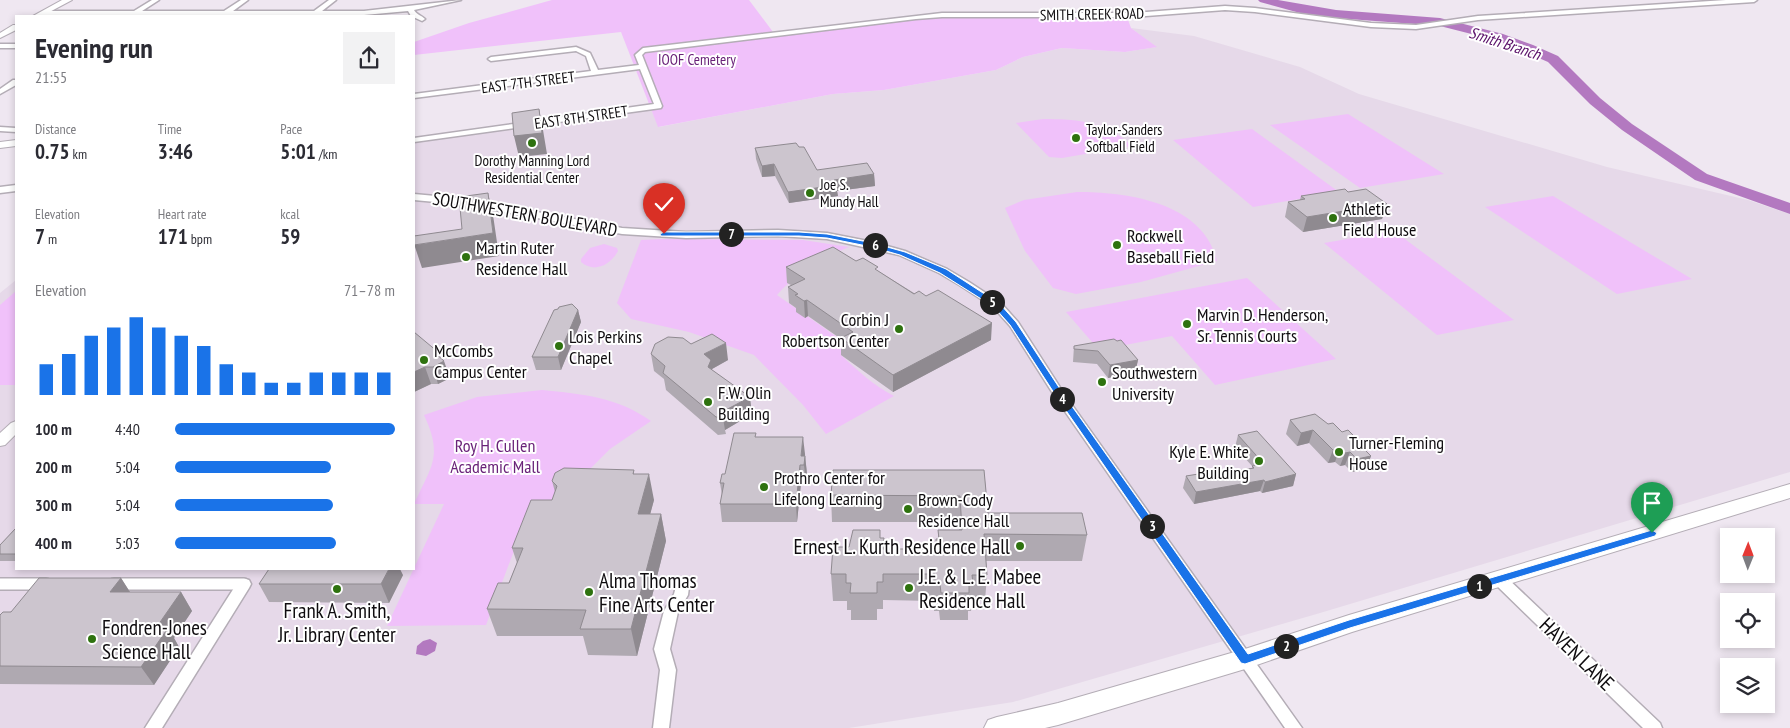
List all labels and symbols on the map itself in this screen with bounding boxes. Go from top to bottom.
street label: SMITH CREEK ROAD [1040,4,1144,24]
water label: Smith Branch [1467,22,1544,64]
park label: IOOF Cemetery [658,50,736,69]
street label: EAST 7TH STREET [480,67,576,97]
street label: EAST 8TH STREET [533,101,629,133]
place label: Taylor-Sanders Softball Field [1086,120,1162,156]
marker: Taylor-Sanders Softball Field [1070,132,1082,144]
marker: Dorothy Manning Lord Residential Center [526,137,538,149]
place label: Dorothy Manning Lord Residential Center [475,151,589,187]
place label: Joe S. Mundy Hall [819,175,879,211]
pin [643,183,685,234]
street label: SOUTHWESTERN BOULEVARD [431,186,619,242]
marker: Joe S. Mundy Hall [804,187,816,199]
place label: Athletic Field House [1343,197,1416,241]
marker: Athletic Field House [1327,212,1339,224]
pin: 7 [718,222,744,246]
place label: Rockwell Baseball Field [1127,224,1214,268]
pin: 6 [862,232,888,258]
place label: Martin Ruter Residence Hall [476,236,568,280]
marker: Rockwell Baseball Field [1111,239,1123,251]
marker: Martin Ruter Residence Hall [460,251,472,263]
pin: 5 [980,290,1004,314]
place label: Marvin D. Henderson, Sr. Tennis Courts [1197,303,1328,347]
place label: Corbin J Robertson Center [782,308,889,352]
marker: Marvin D. Henderson, Sr. Tennis Courts [1181,318,1193,330]
marker: Corbin J Robertson Center [893,323,905,335]
place label: Lois Perkins Chapel [569,325,642,369]
place label: McCombs Campus Center [434,339,527,383]
marker: Lois Perkins Chapel [553,340,565,352]
marker: McCombs Campus Center [418,354,430,366]
place label: Southwestern University [1112,361,1197,405]
marker: Southwestern University [1096,376,1108,388]
place label: F.W. Olin Building [718,381,771,425]
pin: 4 [1050,386,1074,412]
marker: F.W. Olin Building [702,396,714,408]
place label: Turner-Fleming House [1349,431,1444,475]
park label: Roy H. Cullen Academic Mall [450,434,541,478]
place label: Kyle E. White Building [1169,440,1249,484]
marker: Turner-Fleming House [1333,446,1345,458]
marker: Kyle E. White Building [1253,455,1265,467]
place label: Prothro Center for Lifelong Learning [774,466,885,510]
marker: Prothro Center for Lifelong Learning [758,481,770,493]
pin [1631,482,1673,533]
place label: Brown-Cody Residence Hall [918,488,1010,532]
marker: Brown-Cody Residence Hall [902,503,914,515]
pin: 3 [1140,514,1164,538]
north arrow [1720,528,1775,582]
place label: Ernest L. Kurth Residence Hall [793,533,1010,560]
marker: Ernest L. Kurth Residence Hall [1014,540,1026,552]
place label: J.E. & L. E. Mabee Residence Hall [918,563,1041,614]
place label: Alma Thomas Fine Arts Center [599,567,715,618]
pin: 1 [1466,574,1492,598]
marker: J.E. & L. E. Mabee Residence Hall [903,582,915,594]
marker: Frank A. Smith, Jr. Library Center [331,583,343,595]
marker: Alma Thomas Fine Arts Center [583,586,595,598]
place label: Frank A. Smith, Jr. Library Center [277,597,396,648]
street label: HAVEN LANE [1534,612,1620,696]
place label: Fondren-Jones Science Hall [102,614,207,665]
marker: Fondren-Jones Science Hall [86,633,98,645]
pin: 2 [1274,634,1298,658]

